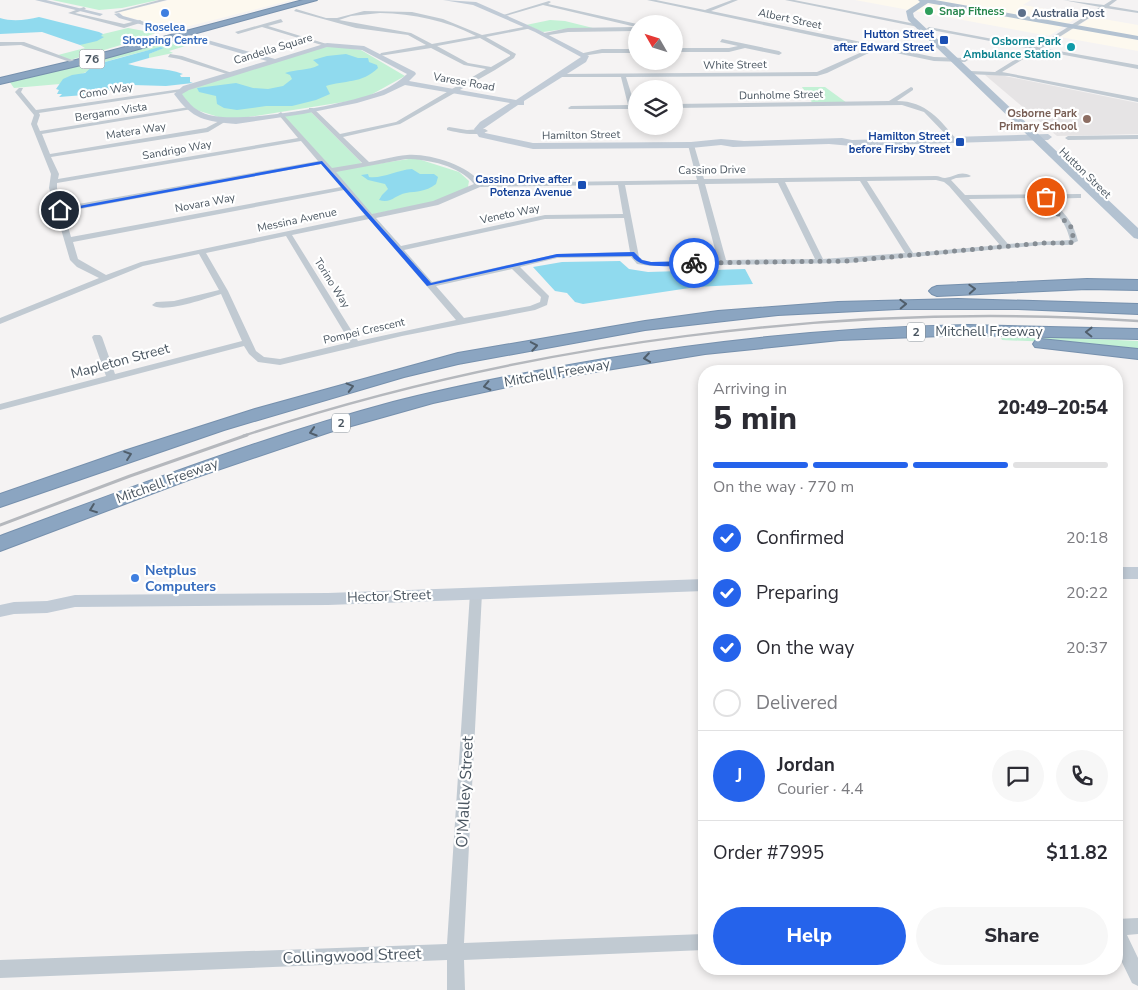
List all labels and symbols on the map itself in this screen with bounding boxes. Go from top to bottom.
place label: Snap Fitness [939,4,1004,19]
street label: Albert Street [757,5,823,33]
marker: Snap Fitness [923,5,935,17]
place label: Australia Post [1032,6,1105,21]
marker: Roselea Shopping Centre [159,7,171,19]
marker: Australia Post [1016,7,1028,19]
north arrow [628,15,682,70]
place label: Roselea Shopping Centre [122,20,208,48]
place label: Hutton Street after Edward Street [833,27,935,55]
street label: Candella Square [232,30,314,68]
marker: Hutton Street after Edward Street [938,34,950,46]
place label: Osborne Park Ambulance Station [963,34,1062,62]
marker: Osborne Park Ambulance Station [1065,41,1077,53]
road number: 76 [80,50,104,68]
street label: White Street [703,57,767,73]
street label: Varese Road [431,69,496,95]
street label: Como Way [78,79,134,103]
street label: Dunholme Street [739,87,823,103]
street label: Bergamo Vista [74,99,148,125]
place label: Osborne Park Primary School [999,106,1078,134]
marker: Osborne Park Primary School [1081,113,1093,125]
street label: Matera Way [105,119,167,143]
street label: Hamilton Street [542,127,620,143]
place label: Hamilton Street before Firsby Street [849,129,951,157]
street label: Sandrigo Way [141,136,213,163]
marker: Hamilton Street before Firsby Street [954,136,966,148]
street label: Hutton Street [1056,144,1115,202]
street label: Cassino Drive [678,162,746,178]
place label: Cassino Drive after Potenza Avenue [475,172,573,200]
pin [1025,176,1067,218]
marker: Cassino Drive after Potenza Avenue [576,179,588,191]
pin [39,189,81,231]
street label: Novara Way [174,190,237,216]
street label: Veneto Way [478,200,541,228]
street label: Messina Avenue [256,204,338,236]
courier [669,238,719,288]
street label: Torino Way [311,255,354,311]
one-way arrow [968,284,976,294]
one-way arrow [899,299,907,310]
street label: Pompei Crescent [322,314,406,348]
road number: 2 [907,322,925,342]
street label: Mitchell Freeway [935,322,1043,341]
one-way arrow [1085,327,1093,337]
street label: Mapleton Street [69,339,172,383]
one-way arrow [530,341,539,351]
one-way arrow [643,352,651,362]
street label: Mitchell Freeway [503,354,612,392]
one-way arrow [482,380,491,391]
one-way arrow [346,382,354,392]
road number: 2 [332,413,350,432]
one-way arrow [309,426,317,436]
one-way arrow [123,451,132,461]
street label: Mitchell Freeway [113,453,221,508]
one-way arrow [90,503,98,513]
place label: Netplus Computers [145,561,216,596]
marker: Netplus Computers [129,572,141,584]
street label: Hector Street [347,585,431,607]
street label: O'Malley Street [451,735,479,848]
street label: Collingwood Street [282,943,422,969]

